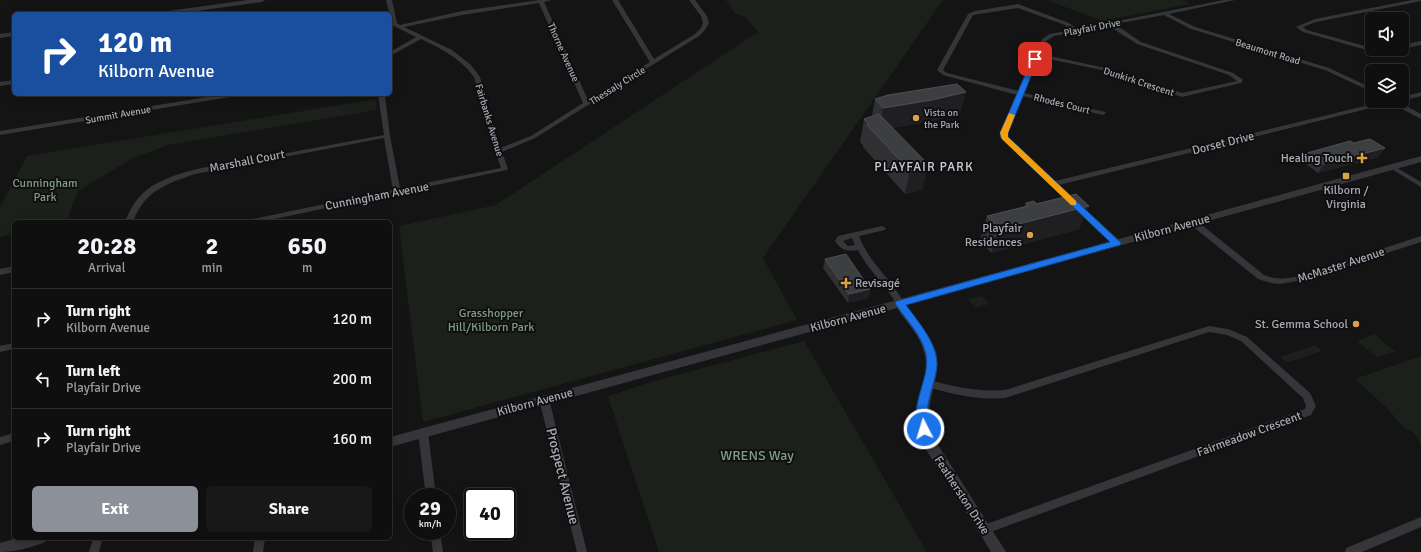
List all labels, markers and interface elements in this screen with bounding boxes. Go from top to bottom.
map controls [1365,12,1409,108]
button: sound [1365,12,1409,56]
street label: Playfair Drive [1063,17,1122,39]
street label: Thorne Avenue [545,21,581,84]
text: 120 m [98,26,172,60]
icon: right [32,28,84,80]
street label: Beaumont Road [1234,36,1302,68]
pin [1018,42,1052,76]
icon: arrive [1024,48,1046,70]
text: Kilborn Avenue [98,60,214,82]
street label: Thessaly Circle [587,64,648,108]
button: layers [1365,64,1409,108]
street label: Dunkirk Crescent [1102,65,1176,99]
street label: Fairbanks Avenue [472,83,506,158]
street label: Rhodes Court [1032,91,1092,117]
street label: Summit Avenue [84,103,152,127]
place label: Vista on the Park [924,107,959,131]
marker: Vista on the Park [911,113,921,123]
street label: Dorset Drive [1191,129,1256,158]
street label: Marshall Court [208,147,286,176]
place label: Healing Touch [1281,151,1353,166]
marker: Healing Touch [1356,152,1368,164]
district label: PLAYFAIR PARK [874,159,974,175]
marker: Kilborn / Virginia [1341,171,1351,181]
park label: Cunningham Park [12,176,78,205]
street label: Cunningham Avenue [324,179,430,214]
place label: Kilborn / Virginia [1323,183,1369,212]
street label: Kilborn Avenue [1133,211,1212,246]
place label: Playfair Residences [965,221,1023,250]
marker: Playfair Residences [1025,230,1035,240]
text: 20:28 [77,231,136,261]
text: 2 [206,231,218,261]
text: 650 [288,231,327,261]
street label: McMaster Avenue [1296,244,1387,287]
text: Arrival [88,260,125,276]
text: min [202,260,223,276]
text: m [302,260,312,276]
place label: Revisagé [855,276,900,291]
marker: Revisagé [840,277,852,289]
street label: Kilborn Avenue [809,301,888,336]
text: Turn right [66,302,131,320]
park label: Grasshopper Hill/Kilborn Park [448,306,534,335]
icon: right [32,308,54,330]
text: 120 m [332,310,372,328]
place label: St. Gemma School [1255,317,1348,332]
marker: St. Gemma School [1351,319,1361,329]
text: Kilborn Avenue [66,320,150,336]
text: Turn left [66,362,120,380]
icon: left [32,368,54,390]
text: 200 m [332,370,372,388]
text: Playfair Drive [66,380,141,396]
street label: Kilborn Avenue [496,385,575,420]
position arrow [903,408,945,450]
street label: Fairmeadow Crescent [1195,409,1303,460]
text: Turn right [66,422,131,440]
street label: Prospect Avenue [542,426,583,526]
icon: right [32,428,54,450]
text: 160 m [332,430,372,448]
text: Playfair Drive [66,440,141,456]
park label: WRENS Way [720,447,794,464]
street label: Featherston Drive [931,453,993,537]
button: Exit [32,486,198,532]
button: Share [206,486,372,532]
speed limit sign: 40 [464,488,516,540]
text: 29 [419,496,441,521]
text: km/h [419,518,441,530]

